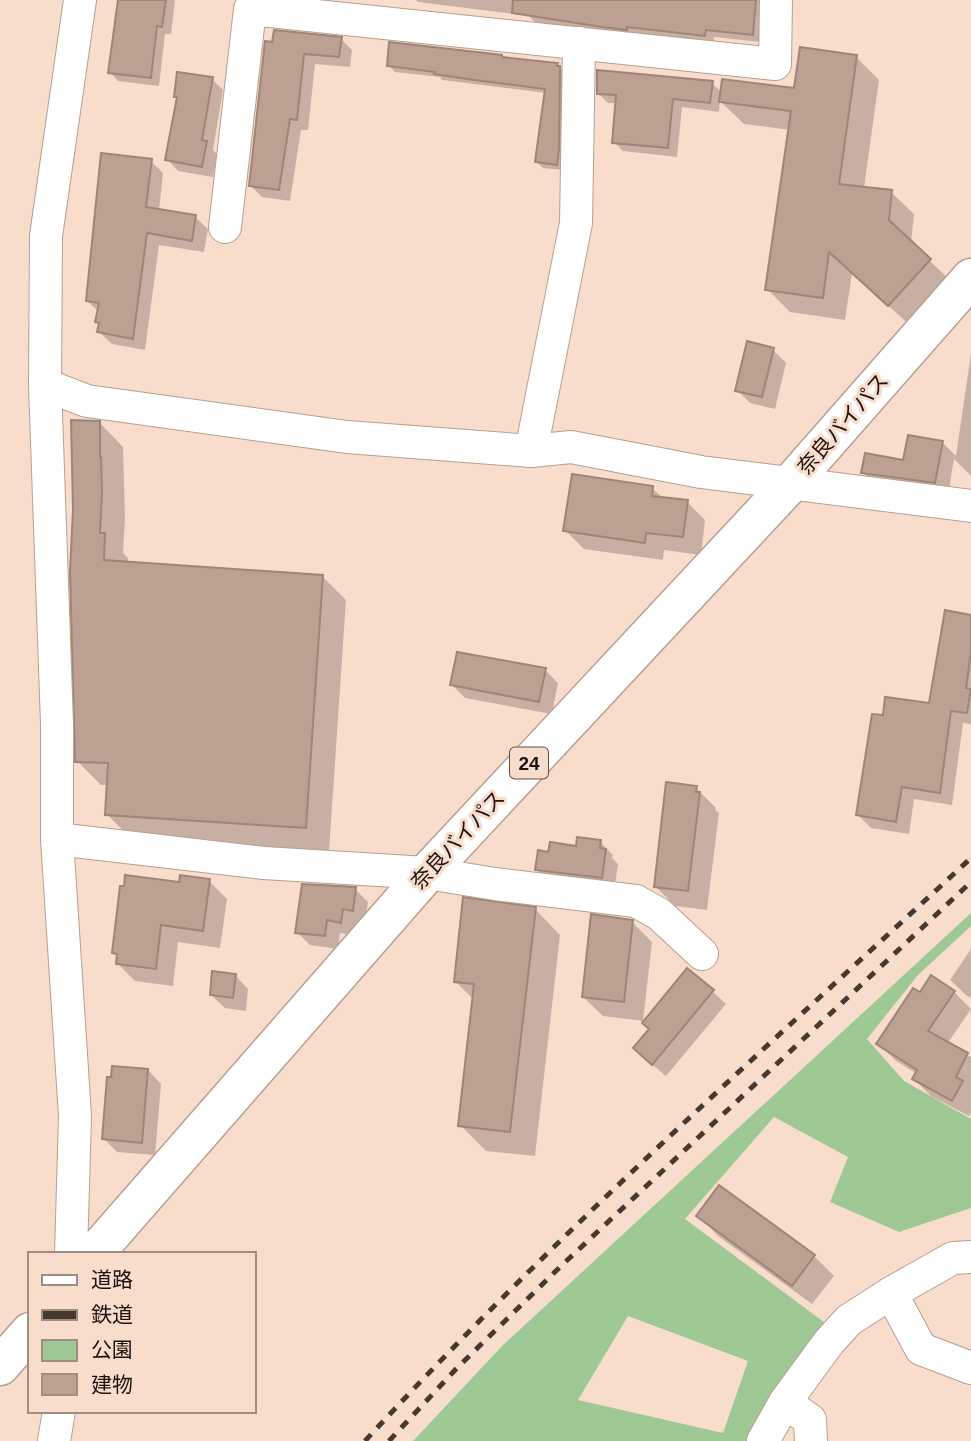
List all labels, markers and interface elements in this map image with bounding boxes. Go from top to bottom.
street label: 奈良バイパス [793,369,893,479]
road number: 24 [510,748,548,778]
street label: 奈良バイパス [406,786,509,893]
legend [28,1252,256,1413]
text: 道路 [91,1268,133,1291]
text: 鉄道 [91,1303,133,1326]
text: 公園 [91,1338,133,1361]
text: 建物 [91,1373,133,1396]

